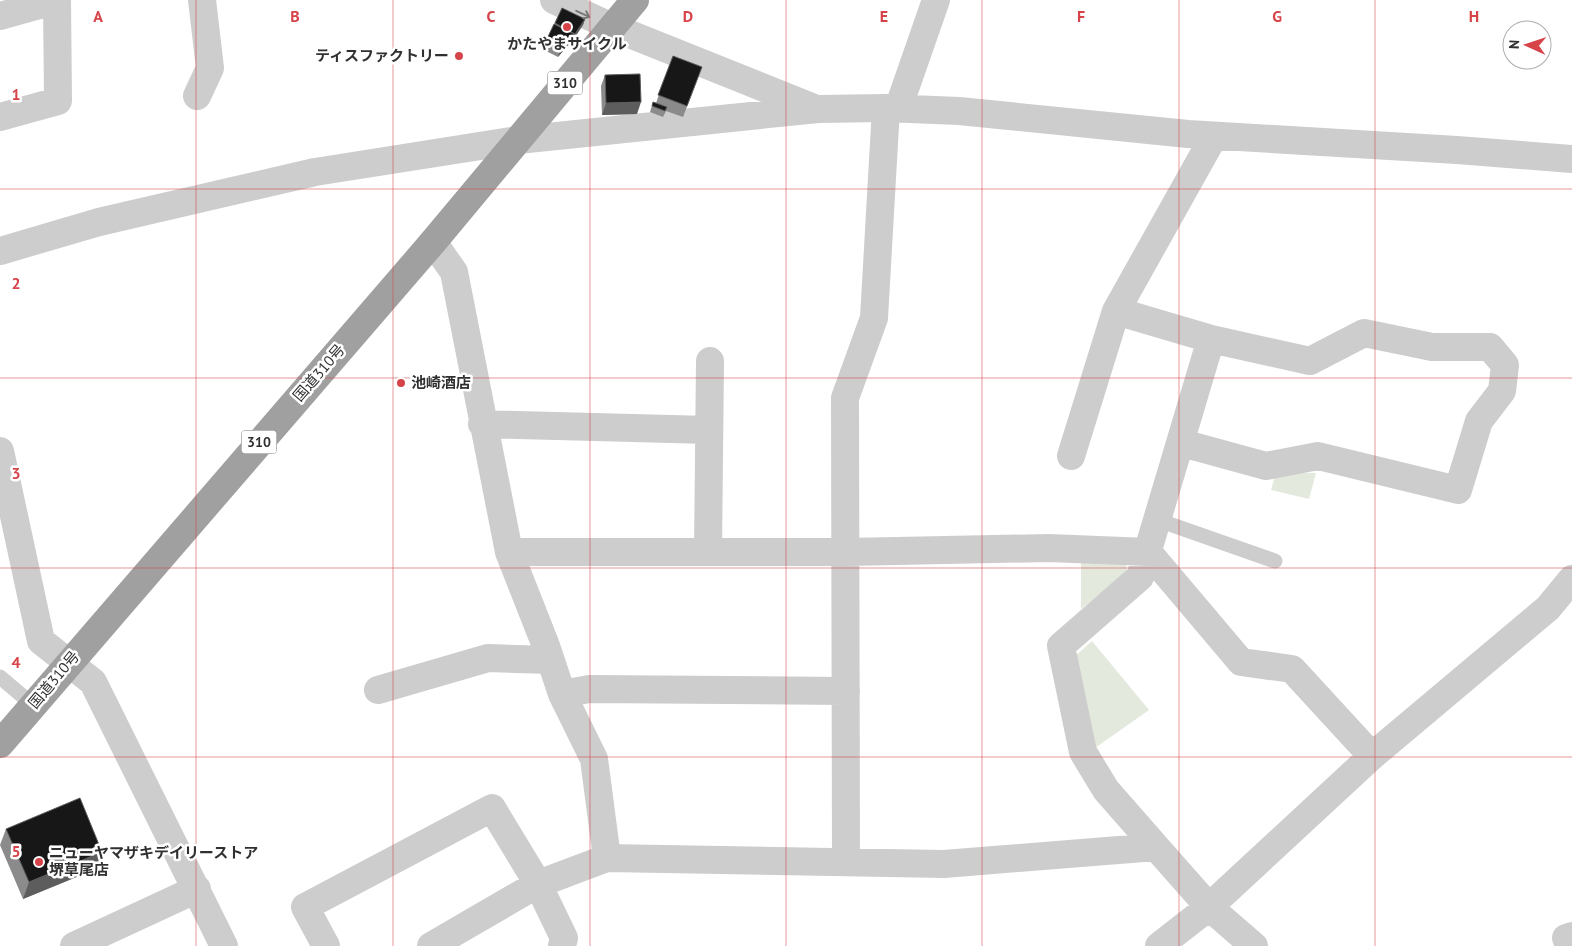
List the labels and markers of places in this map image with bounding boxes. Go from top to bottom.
marker: かたやまサイクル [561,21,573,33]
place label: かたやまサイクル [507,34,627,53]
place label: ティスファクトリー [315,46,449,65]
marker: ティスファクトリー [453,50,465,62]
place label: 池崎酒店 [411,373,471,392]
marker: 池崎酒店 [395,377,407,389]
place label: ニューヤマザキデイリーストア 堺草尾店 [49,843,258,879]
marker: ニューヤマザキデイリーストア 堺草尾店 [33,856,45,868]

